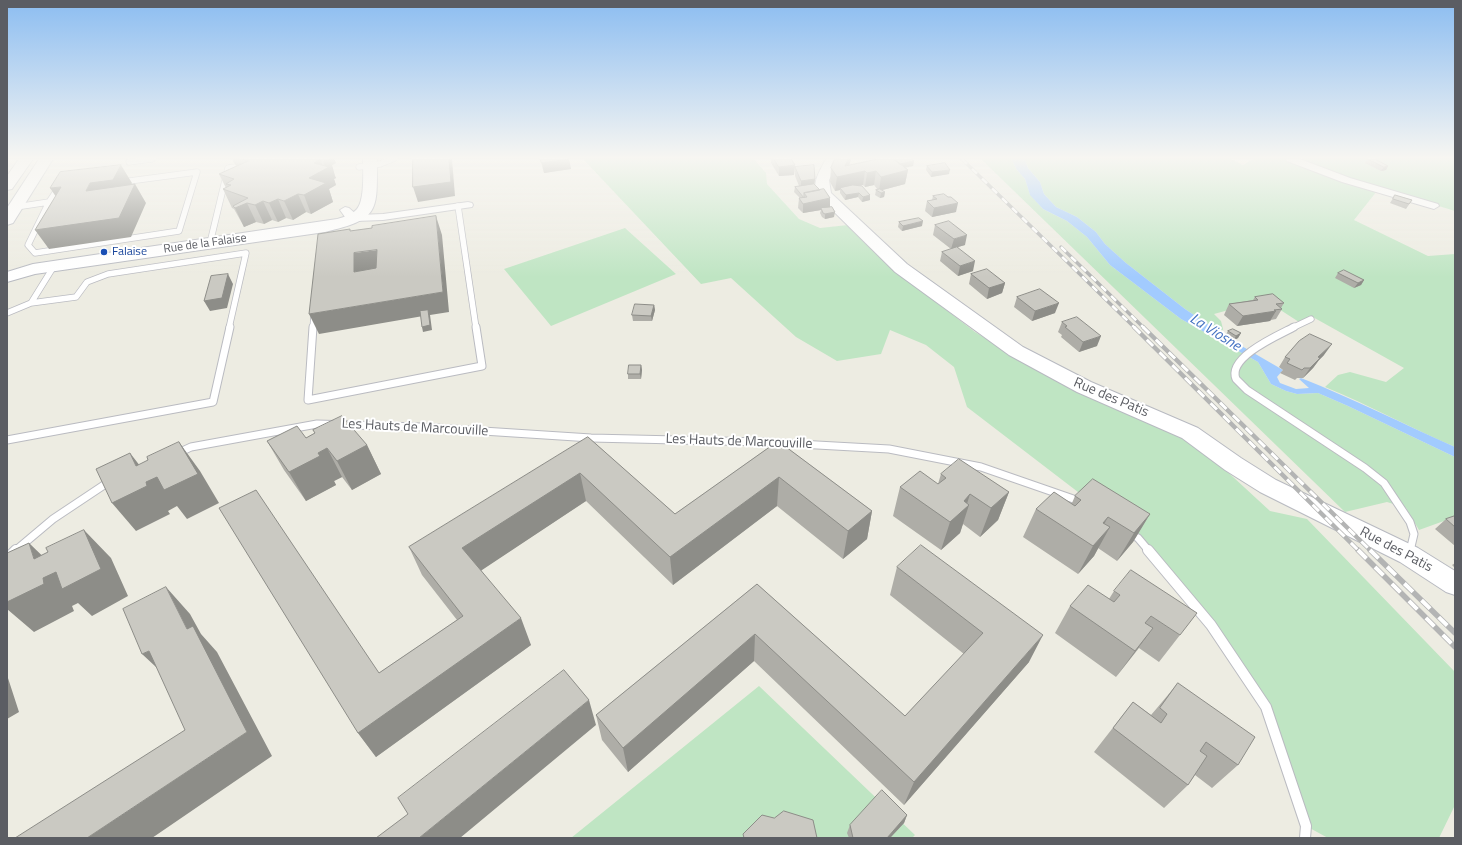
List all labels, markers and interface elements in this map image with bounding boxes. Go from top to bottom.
street label: Rue de la Falaise [162,231,248,257]
place label: Falaise [112,245,147,259]
marker: Falaise [99,247,109,257]
water label: La Viosne [1186,310,1244,356]
street label: Rue des Patis [1071,375,1151,421]
street label: Les Hauts de Marcouville [341,416,489,440]
street label: Les Hauts de Marcouville [665,431,813,453]
street label: Rue des Patis [1357,524,1435,576]

